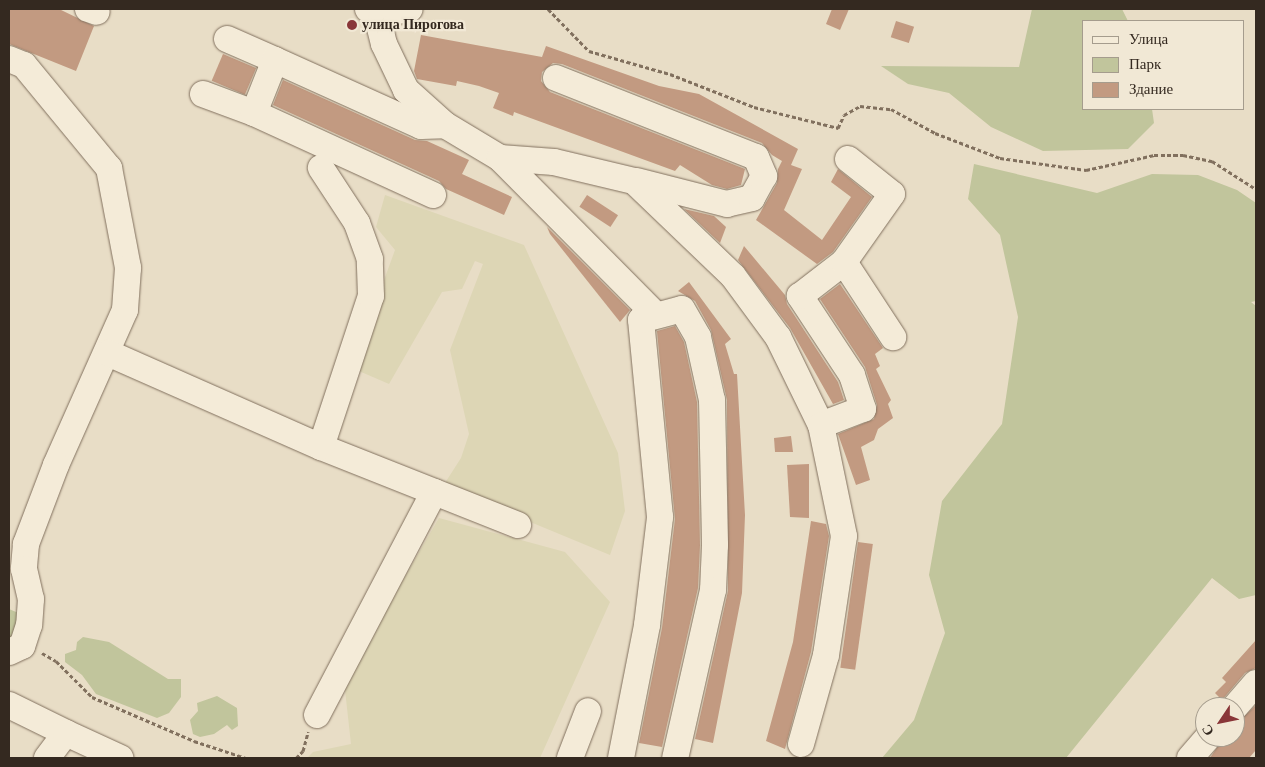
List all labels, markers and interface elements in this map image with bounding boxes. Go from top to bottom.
place label: улица Пирогова [362,17,464,33]
marker: улица Пирогова [346,19,358,31]
legend [1082,20,1245,110]
text: Улица [1129,31,1168,47]
text: Парк [1129,56,1161,72]
text: Здание [1129,81,1173,97]
north arrow [1195,697,1245,747]
text: С [1199,722,1217,738]

